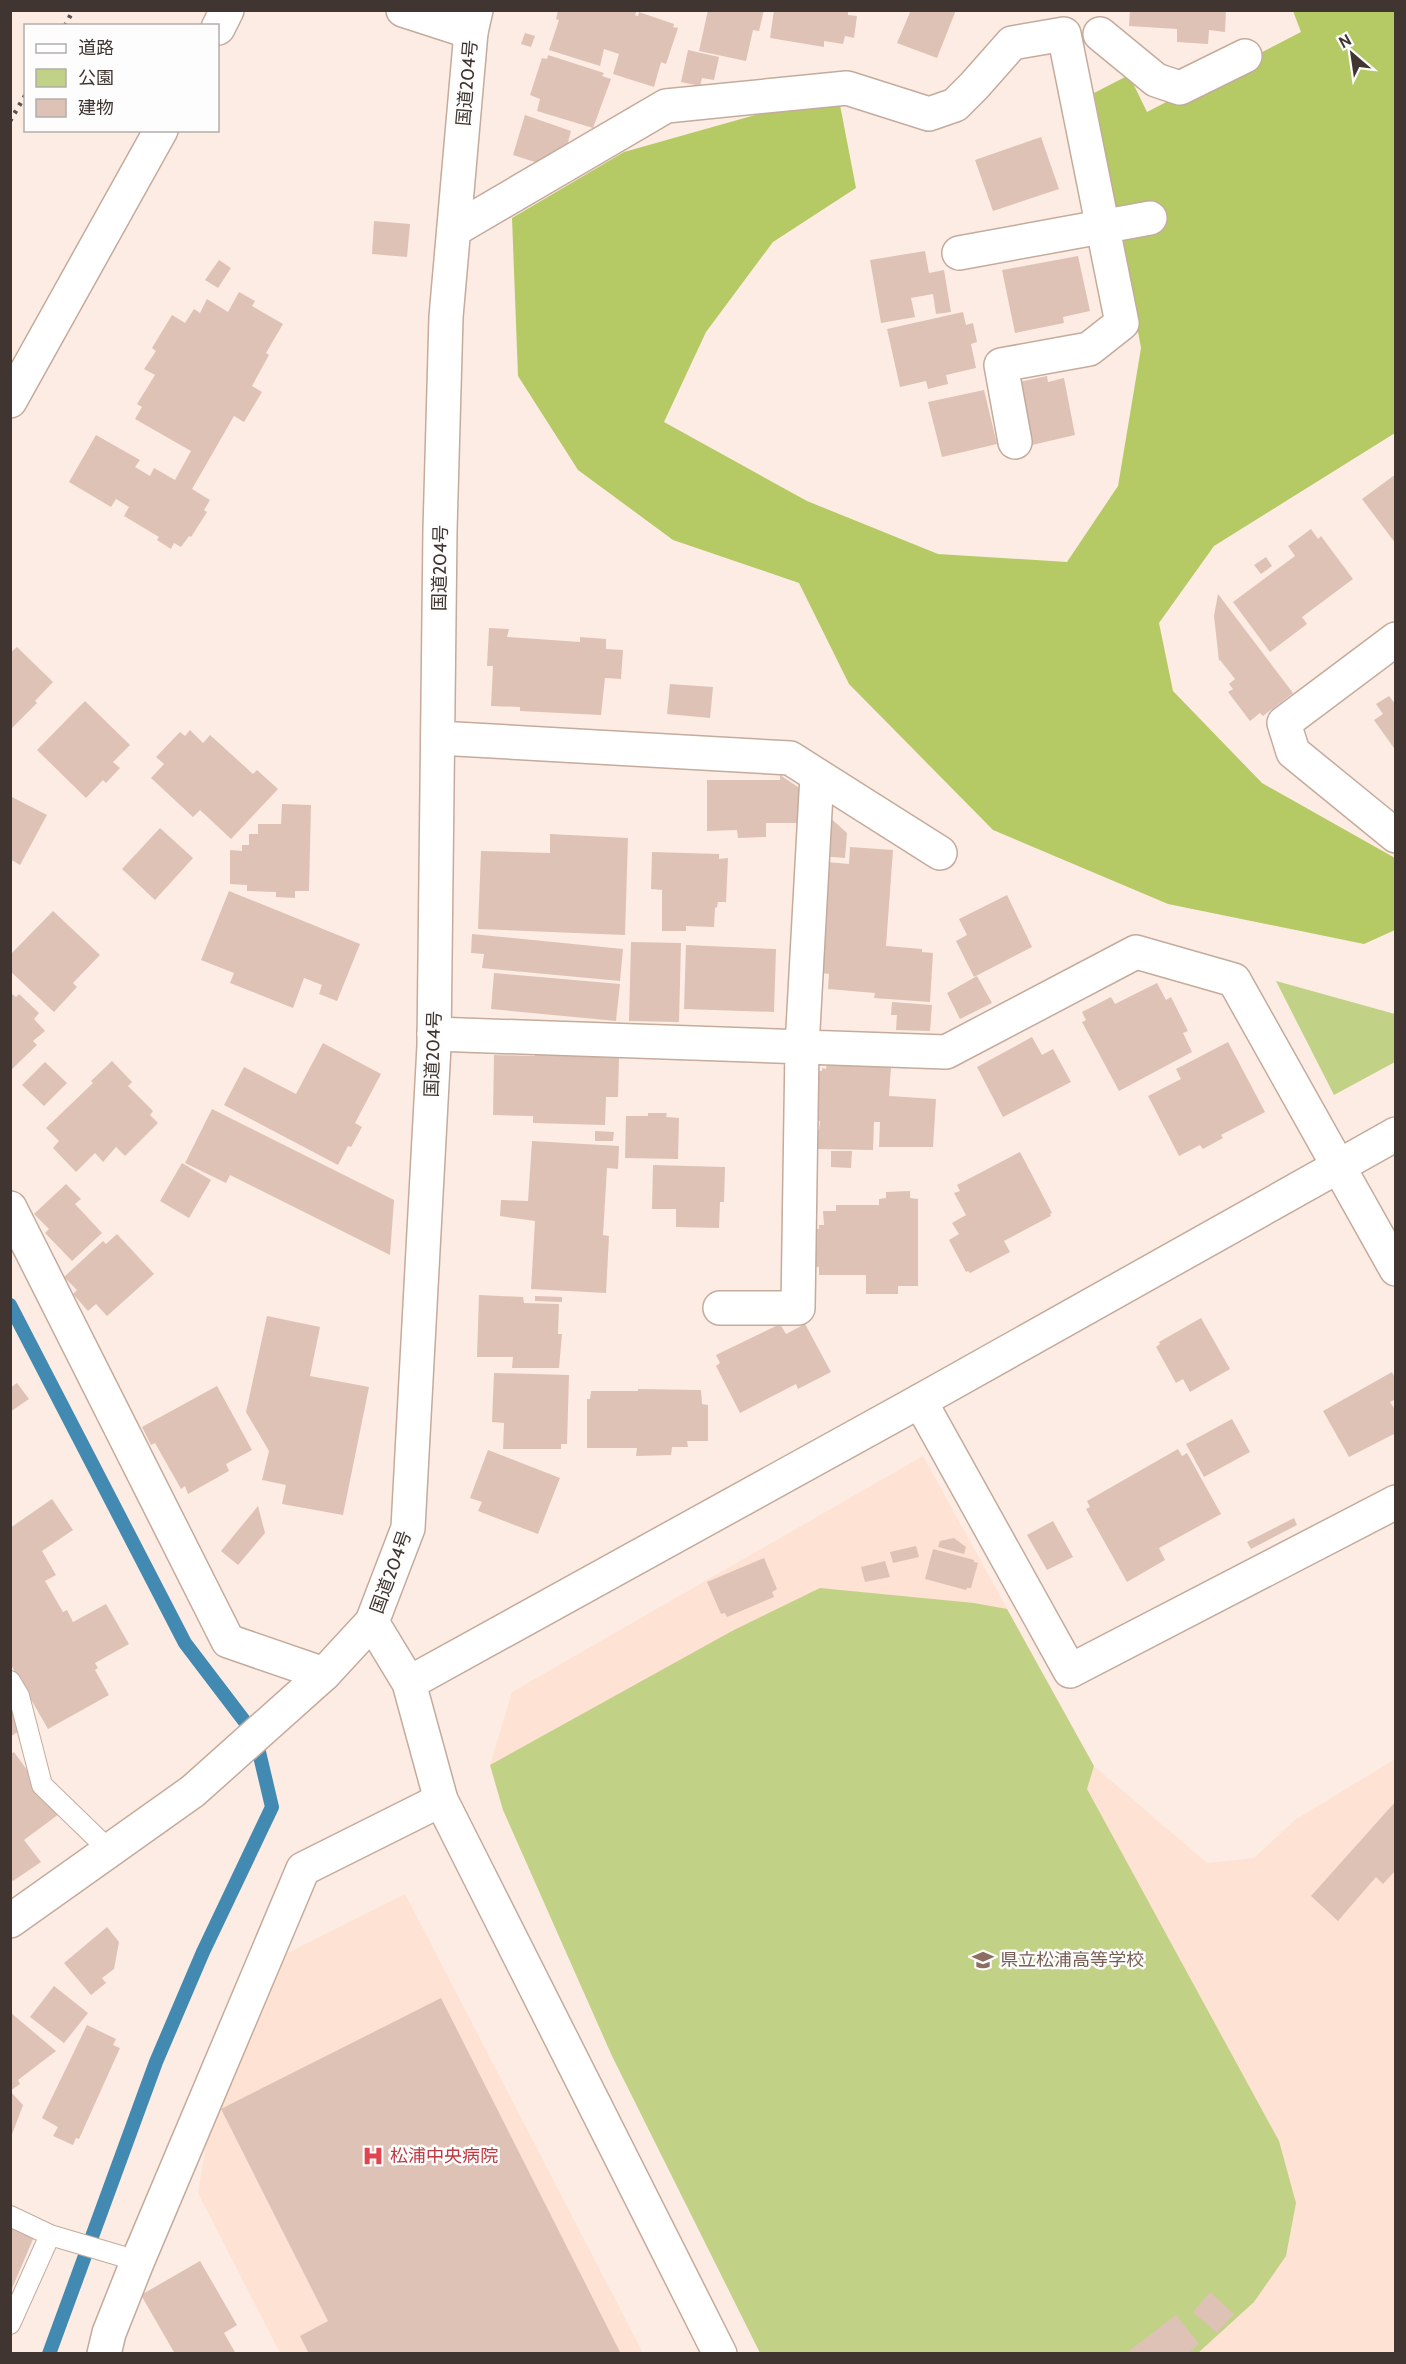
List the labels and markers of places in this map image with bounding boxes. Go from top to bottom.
school or university icon: 県立松浦高等学校 [971,1948,995,1972]
place label: 県立松浦高等学校 [1000,1949,1144,1971]
hospital icon: 松浦中央病院 [361,2144,385,2168]
place label: 松浦中央病院 [390,2145,498,2167]

